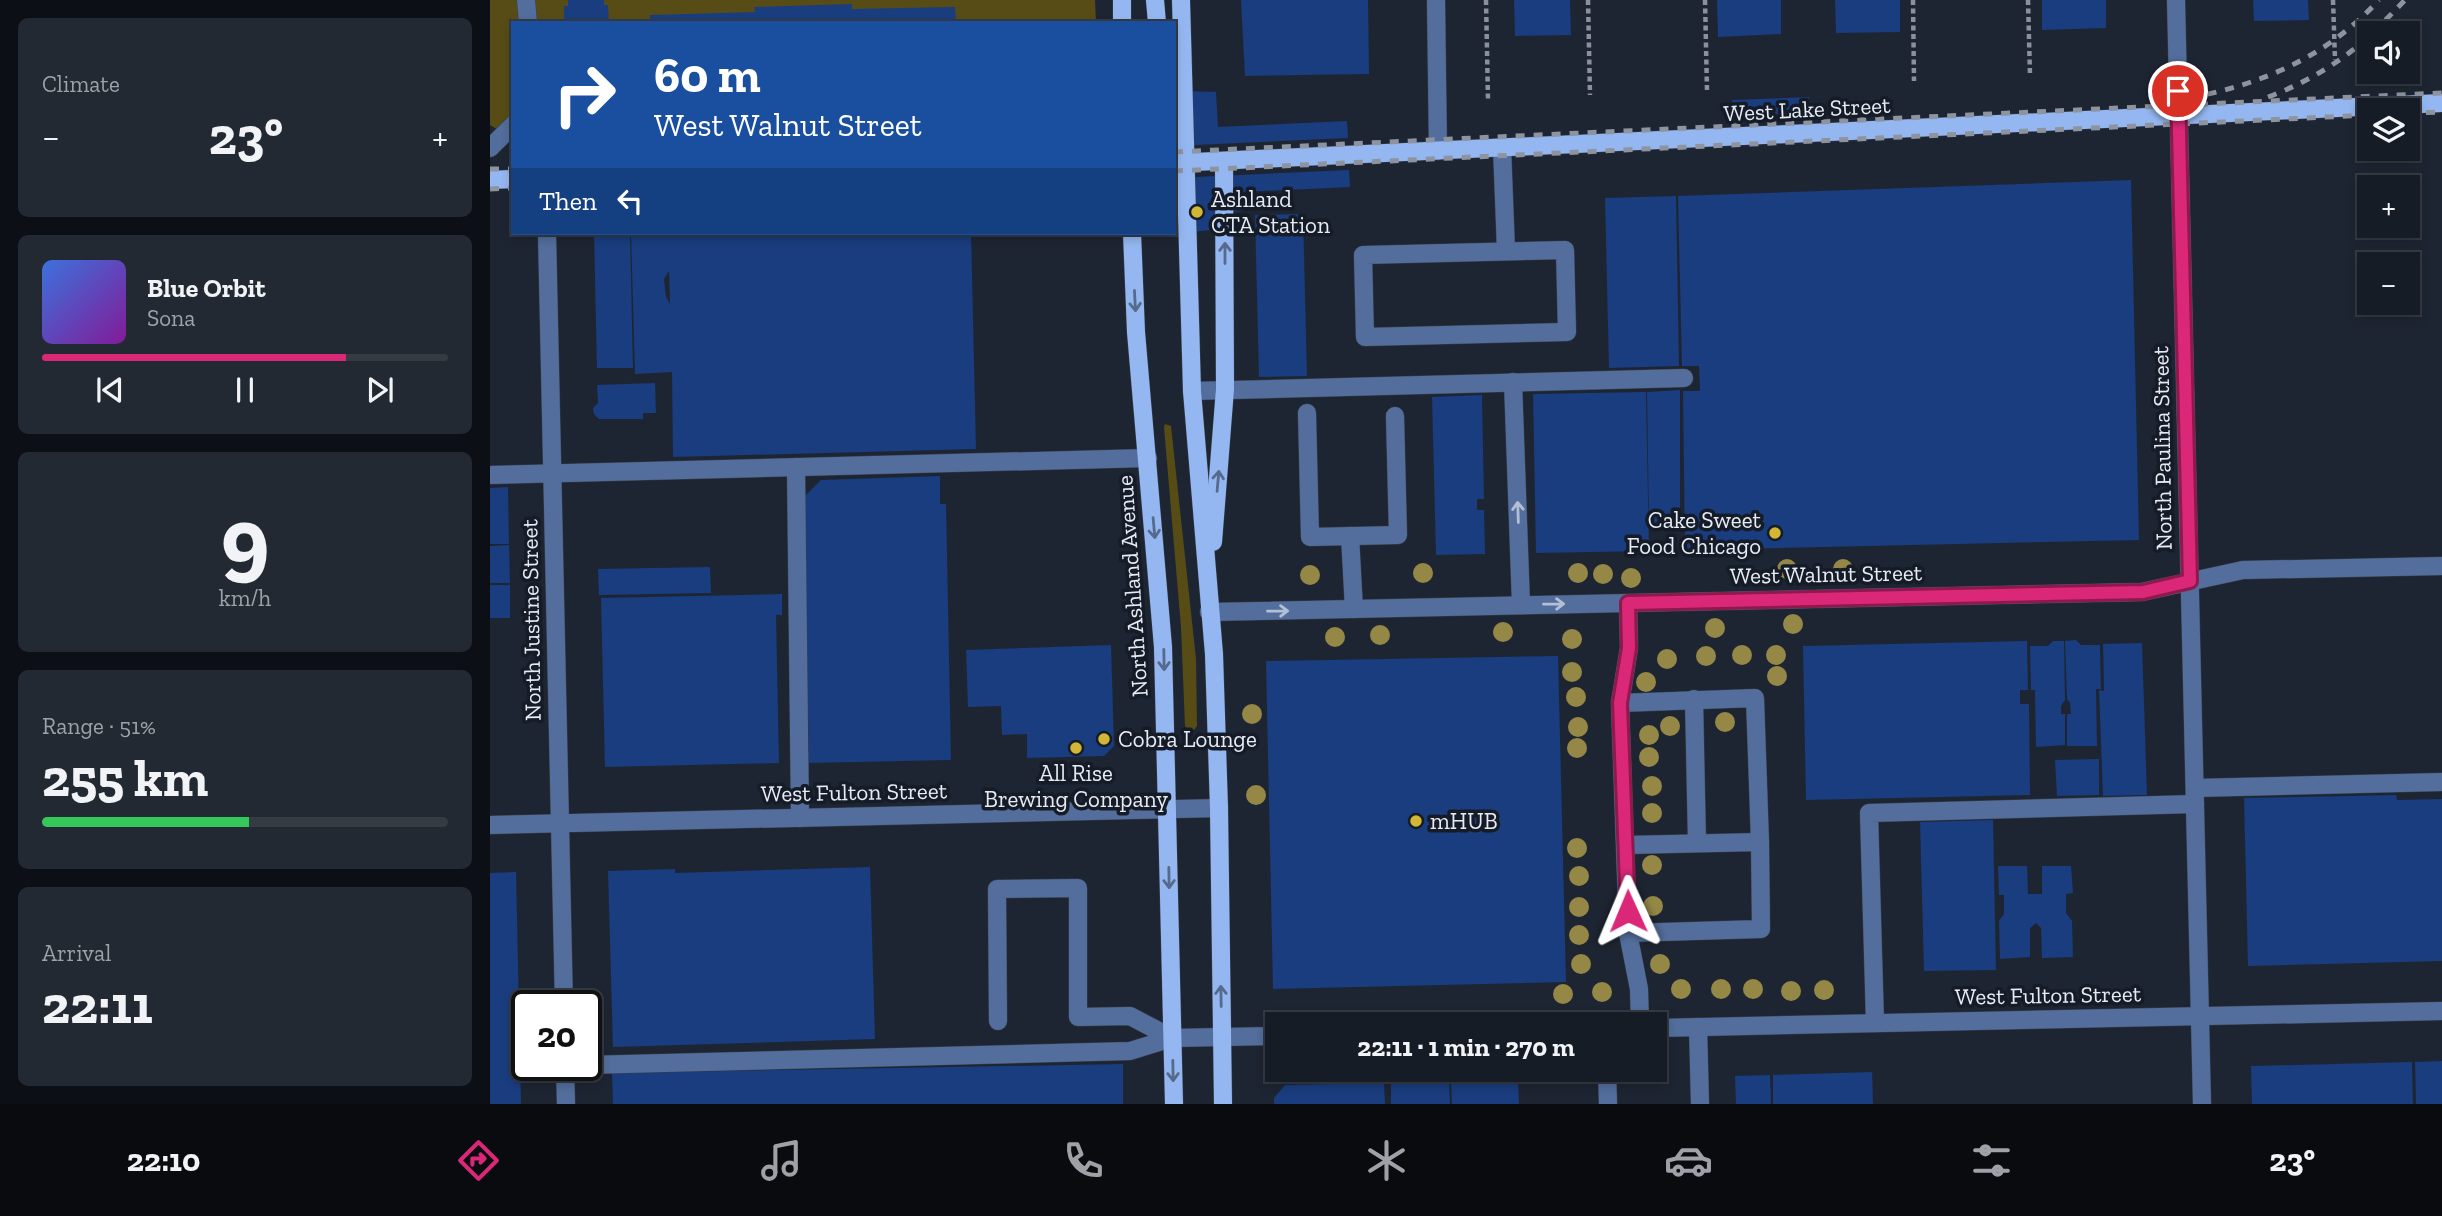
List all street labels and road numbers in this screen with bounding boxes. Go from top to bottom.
street label: West Lake Street [1723,91,1892,127]
street label: North Paulina Street [2146,345,2178,550]
street label: North Ashland Avenue [1110,474,1154,698]
street label: North Justine Street [515,518,547,721]
street label: West Walnut Street [1730,558,1923,590]
street label: West Fulton Street [761,776,948,808]
street label: West Fulton Street [1955,979,2142,1011]

